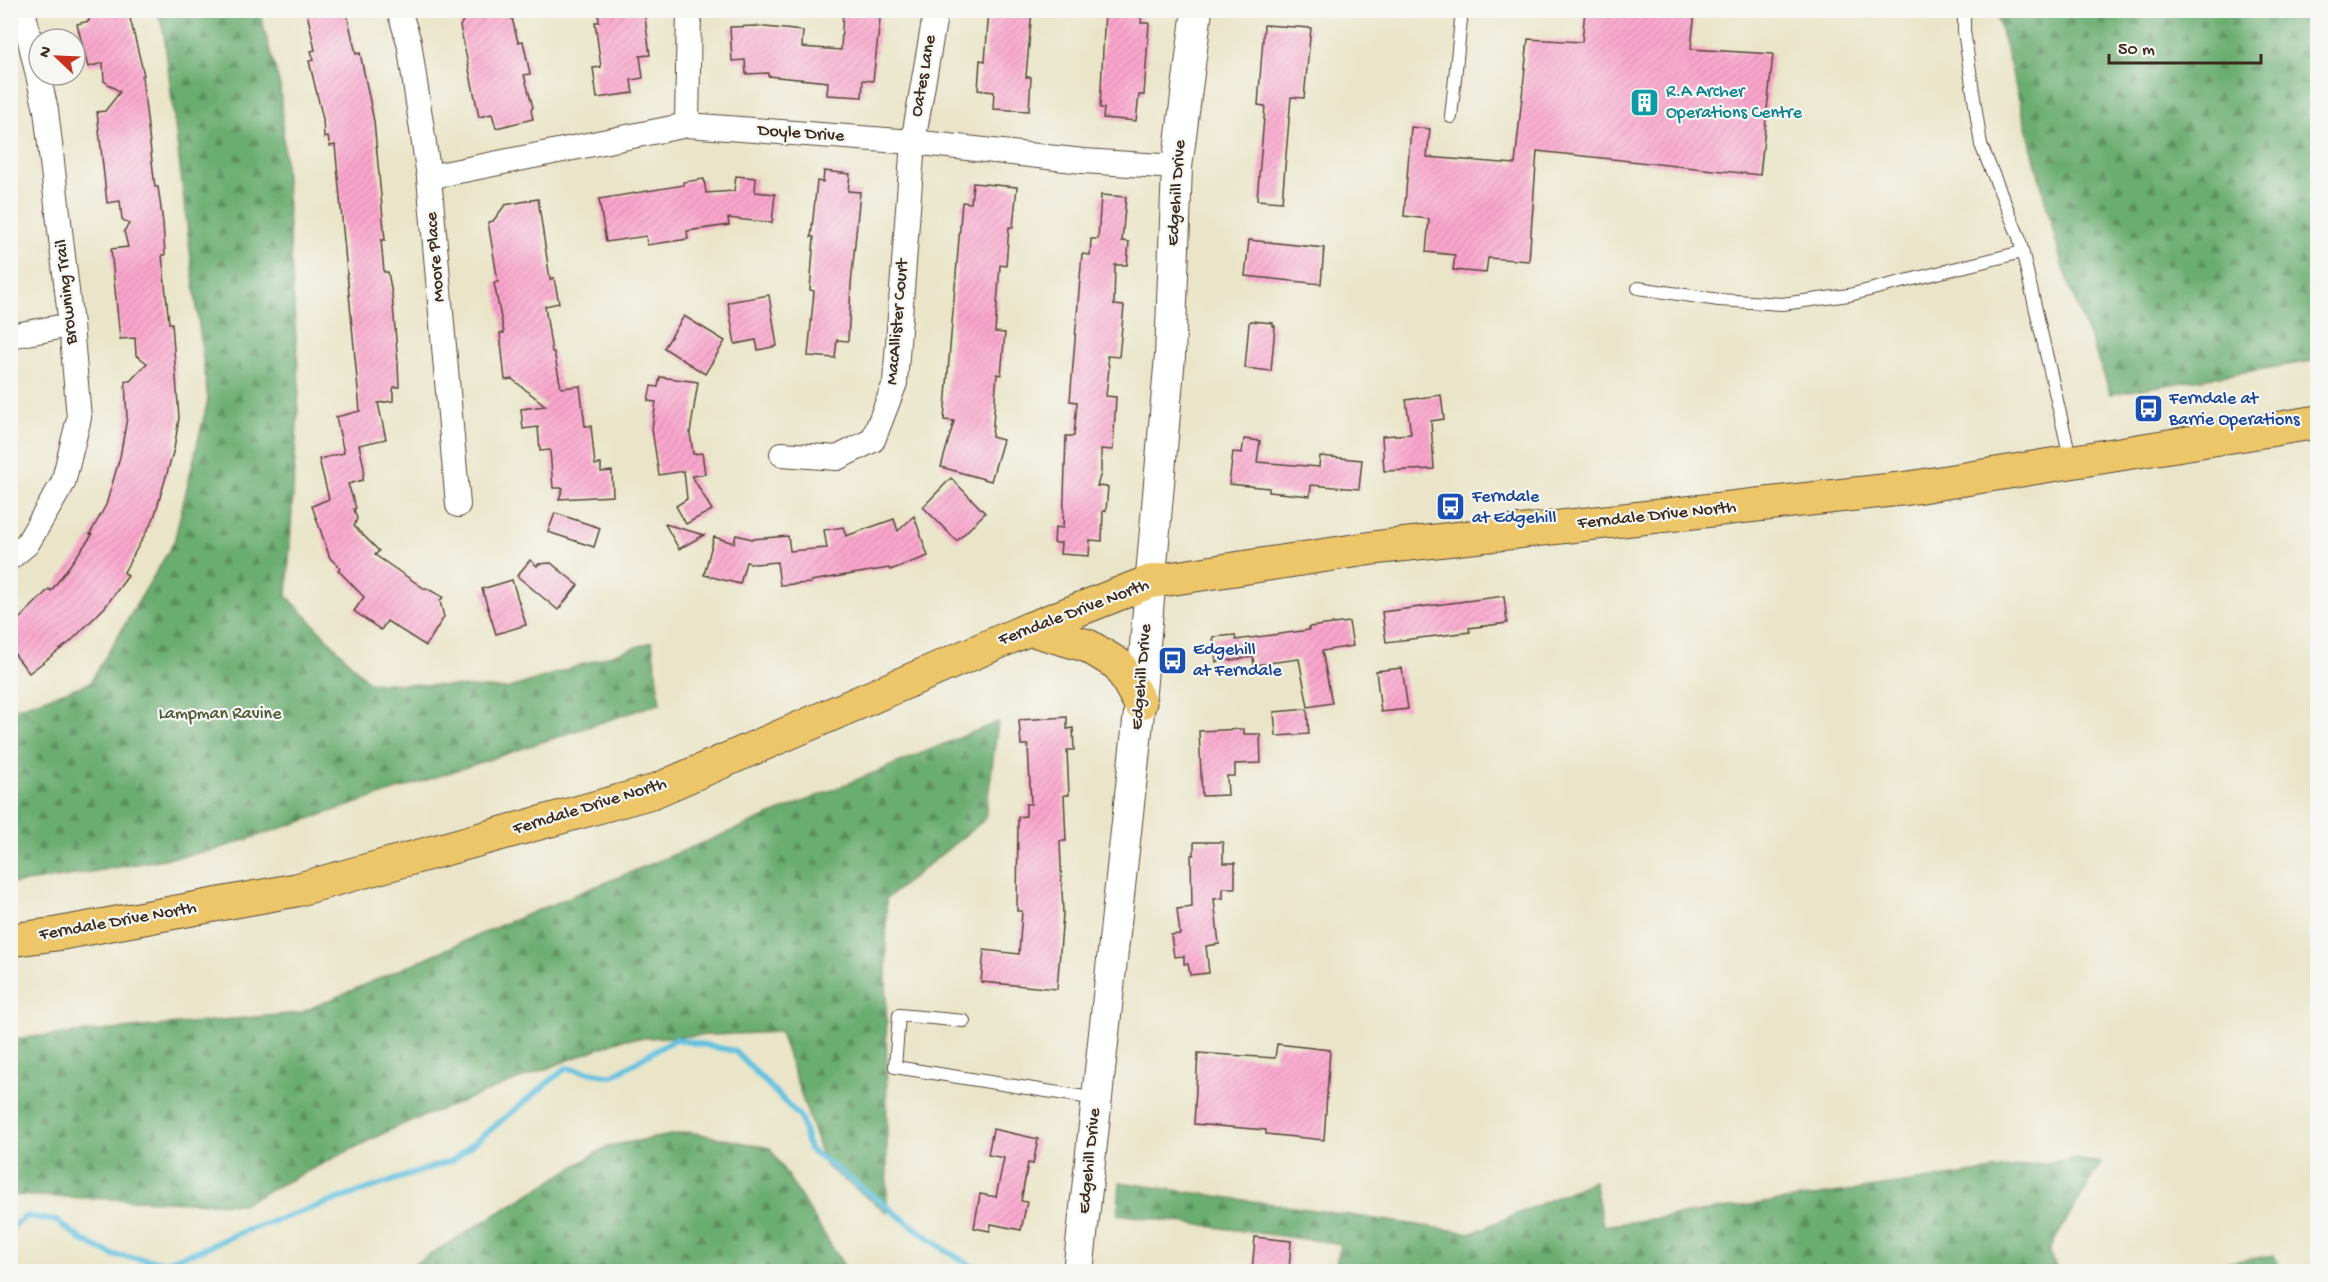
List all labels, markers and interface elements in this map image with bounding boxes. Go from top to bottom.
north arrow [27,27,87,87]
scale bar [2109,27,2260,65]
street label: Oates Lane [906,33,942,119]
text: 50 m [2118,40,2155,61]
text: N [36,43,57,61]
place label: R.A Archer Operations Centre [1666,82,1803,124]
building icon: R.A Archer Operations Centre [1629,86,1661,118]
street label: Doyle Drive [756,120,846,148]
street label: Edgehill Drive [1163,139,1191,247]
street label: Moore Place [422,210,450,303]
street label: Browning Trail [51,238,83,347]
street label: MacAllister Court [882,257,914,386]
place label: Ferndale at Barrie Operations [2168,389,2301,431]
bus stop icon: Ferndale at Barrie Operations [2132,393,2164,425]
place label: Ferndale at Edgehill [1471,487,1556,529]
bus stop icon: Ferndale at Edgehill [1435,491,1467,523]
street label: Ferndale Drive North [1576,497,1738,535]
street label: Ferndale Drive North [995,575,1153,652]
street label: Edgehill Drive [1127,622,1157,731]
place label: Edgehill at Ferndale [1193,640,1283,682]
bus stop icon: Edgehill at Ferndale [1156,644,1188,676]
park label: Lampman Ravine [159,704,282,725]
street label: Ferndale Drive North [510,774,670,841]
street label: Ferndale Drive North [37,898,199,946]
street label: Edgehill Drive [1074,1106,1106,1215]

